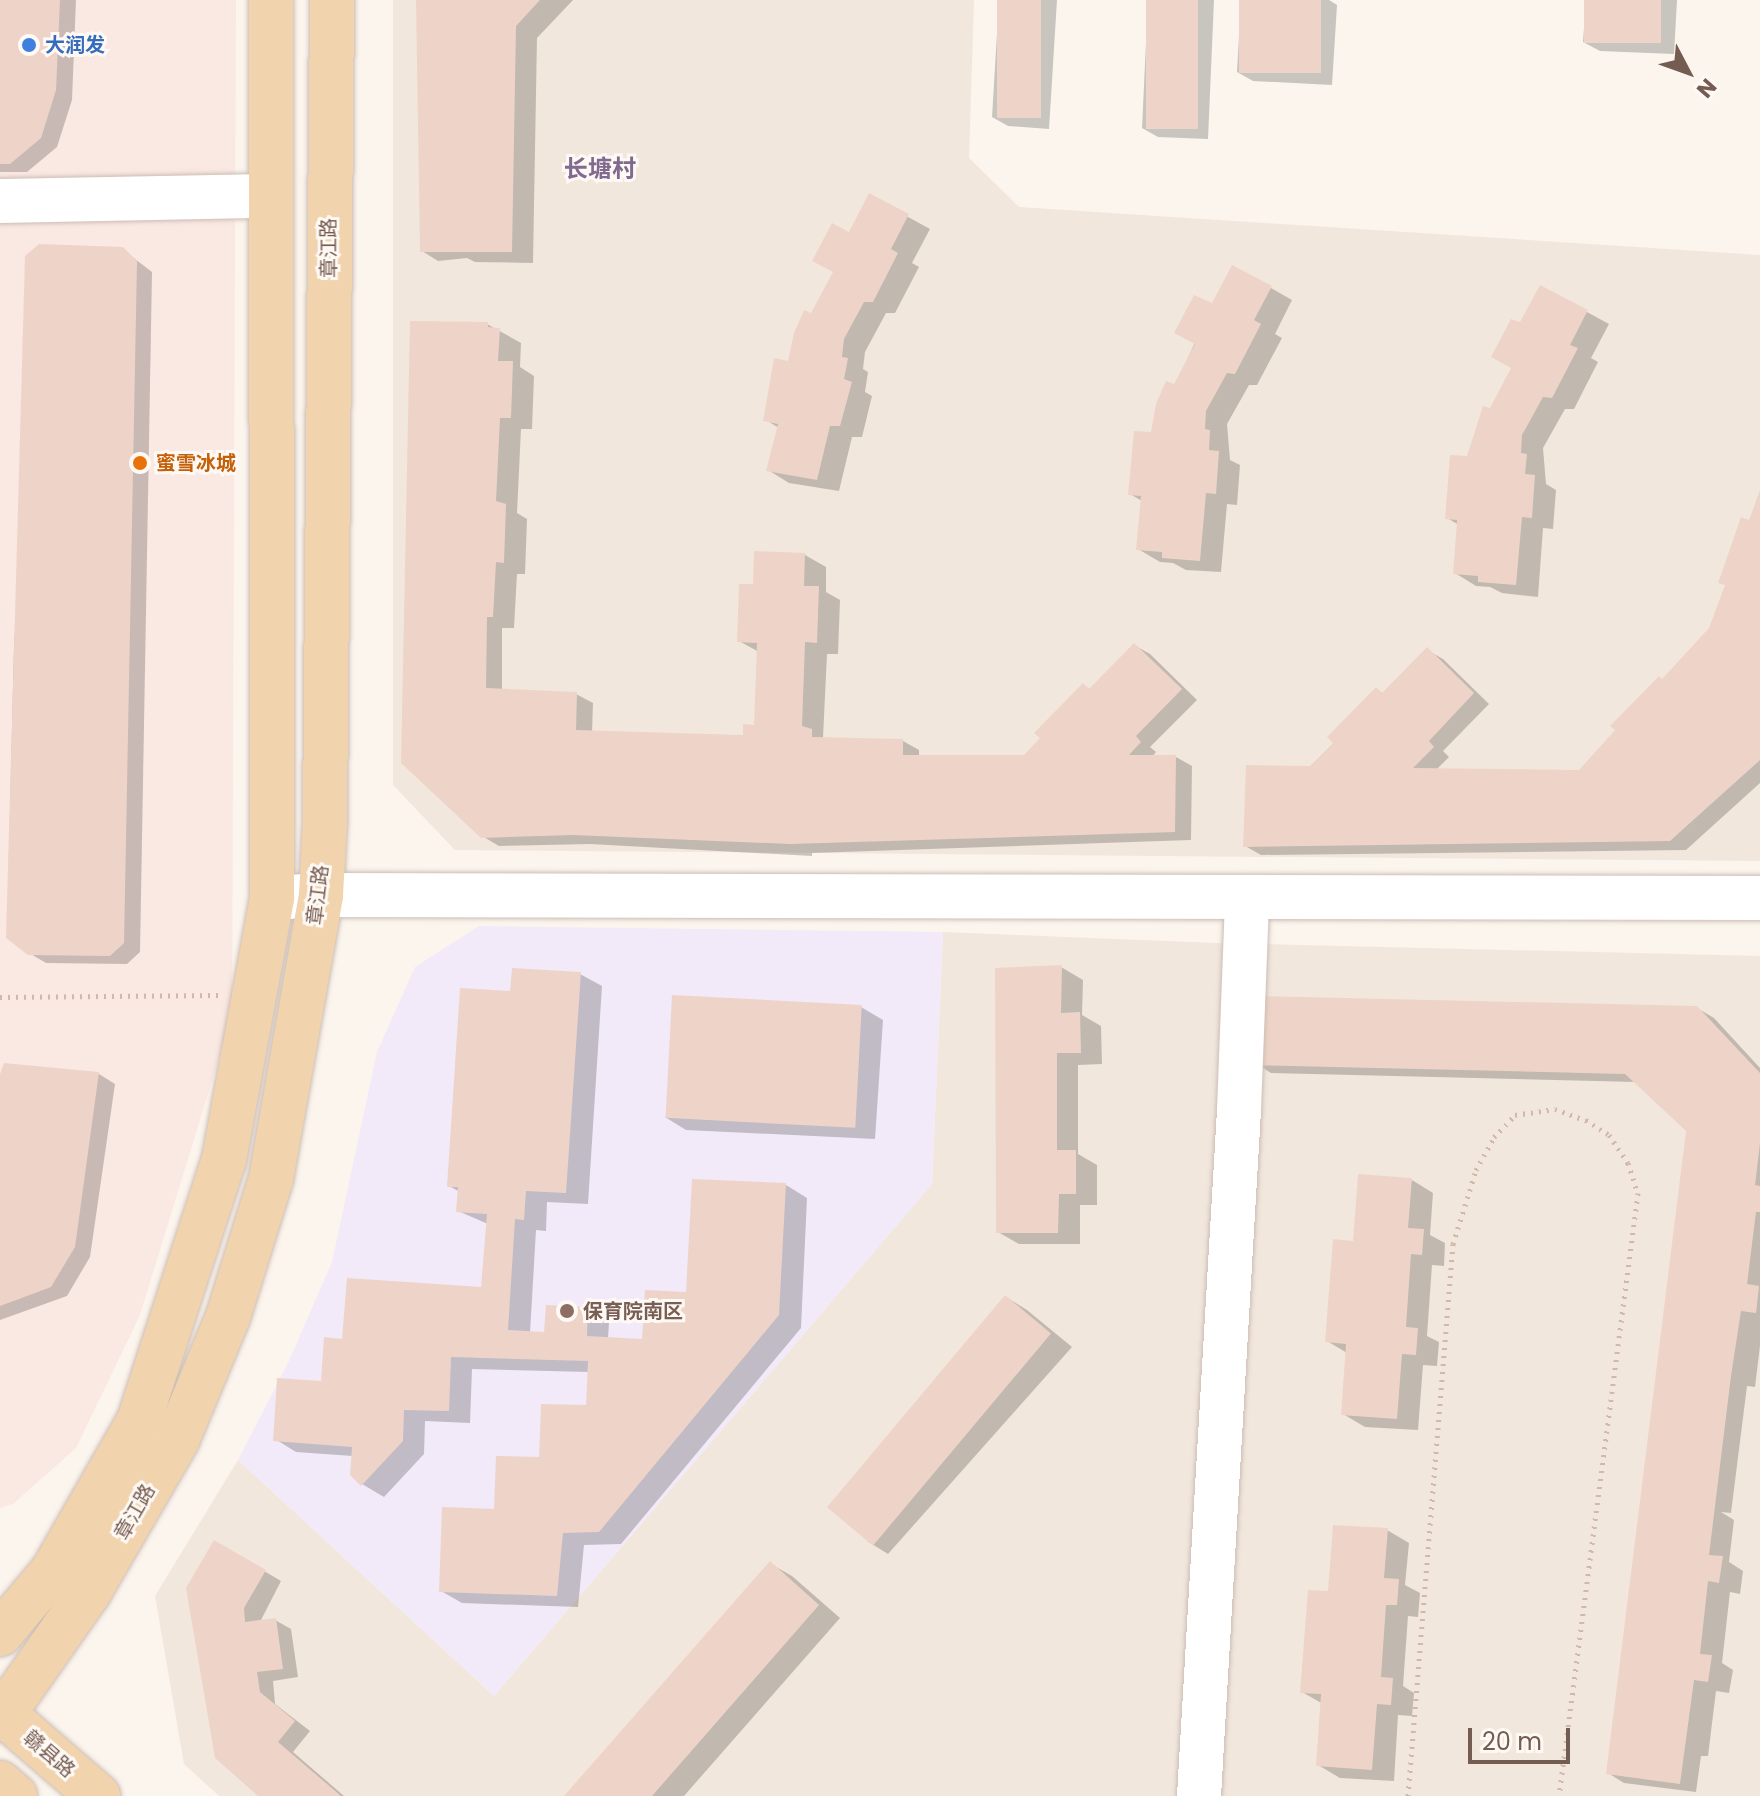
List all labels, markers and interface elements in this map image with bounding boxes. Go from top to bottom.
north arrow [1648,32,1728,112]
place label: 大润发 [45,33,105,57]
marker: 大润发 [20,36,38,54]
text: N [1689,72,1724,104]
district label: 长塘村 [564,155,636,183]
street label: 章江路 [317,218,341,278]
place label: 蜜雪冰城 [156,451,236,475]
marker: 蜜雪冰城 [131,454,149,472]
street label: 章江路 [302,864,334,926]
place label: 保育院南区 [583,1299,683,1323]
marker: 保育院南区 [558,1302,576,1320]
street label: 章江路 [110,1480,160,1544]
scale bar [1472,1712,1574,1762]
street label: 赣县路 [18,1725,80,1783]
text: 20 m [1482,1725,1542,1758]

